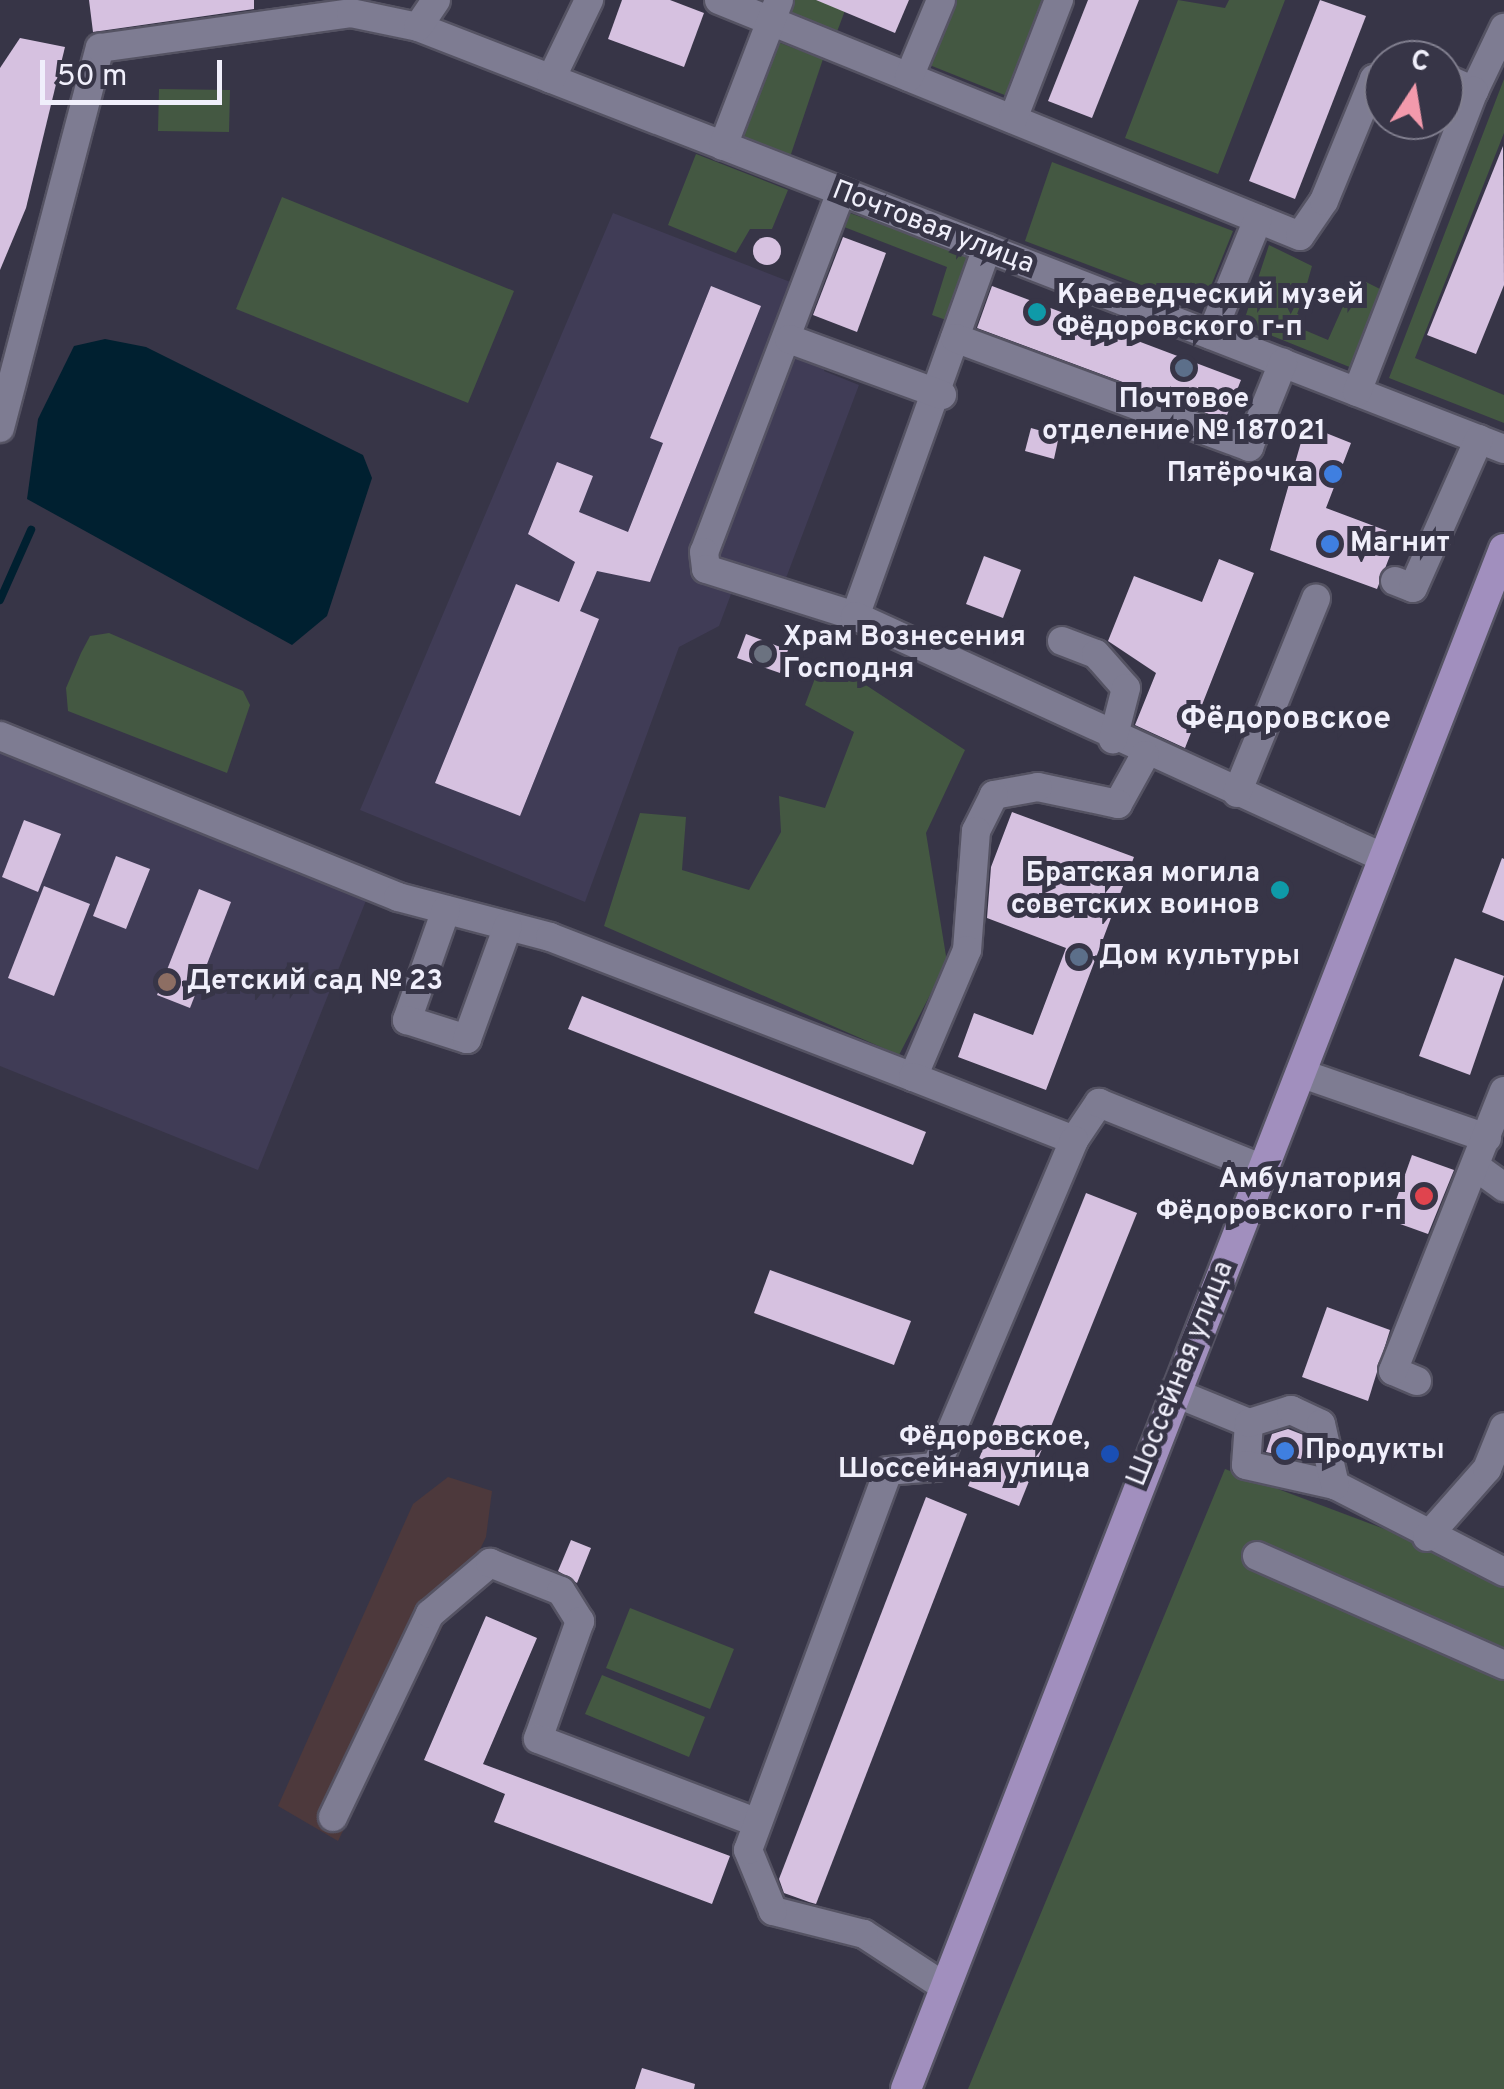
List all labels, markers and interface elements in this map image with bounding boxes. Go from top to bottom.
scale bar [45,40,228,102]
north arrow [1364,40,1464,140]
text: С [1407,43,1432,82]
text: 50 m [57,59,127,96]
street label: Почтовая улица [827,174,1039,282]
place label: Краеведческий музей Фёдоровского г-п [1057,279,1364,345]
marker: Краеведческий музей Фёдоровского г-п [1026,301,1048,323]
marker: Почтовое отделение № 187021 [1173,357,1195,379]
place label: Почтовое отделение № 187021 [1042,383,1326,449]
place label: Пятёрочка [1167,457,1313,491]
marker: Пятёрочка [1322,463,1344,485]
place label: Магнит [1350,527,1450,561]
marker: Магнит [1319,533,1341,555]
place label: Храм Вознесения Господня [783,621,1026,687]
marker: Храм Вознесения Господня [752,643,774,665]
district label: Фёдоровское [1181,701,1391,739]
place label: Братская могила советских воинов [1011,857,1260,923]
marker: Братская могила советских воинов [1269,879,1291,901]
place label: Дом культуры [1099,940,1300,974]
marker: Дом культуры [1068,946,1090,968]
place label: Детский сад № 23 [187,965,443,999]
marker: Детский сад № 23 [156,971,178,993]
place label: Амбулатория Фёдоровского г-п [1156,1163,1402,1229]
marker: Амбулатория Фёдоровского г-п [1411,1183,1437,1209]
street label: Шоссейная улица [1121,1257,1241,1491]
place label: Фёдоровское, Шоссейная улица [838,1421,1090,1487]
place label: Продукты [1305,1434,1445,1468]
marker: Продукты [1274,1440,1296,1462]
marker: Фёдоровское, Шоссейная улица [1099,1443,1121,1465]

